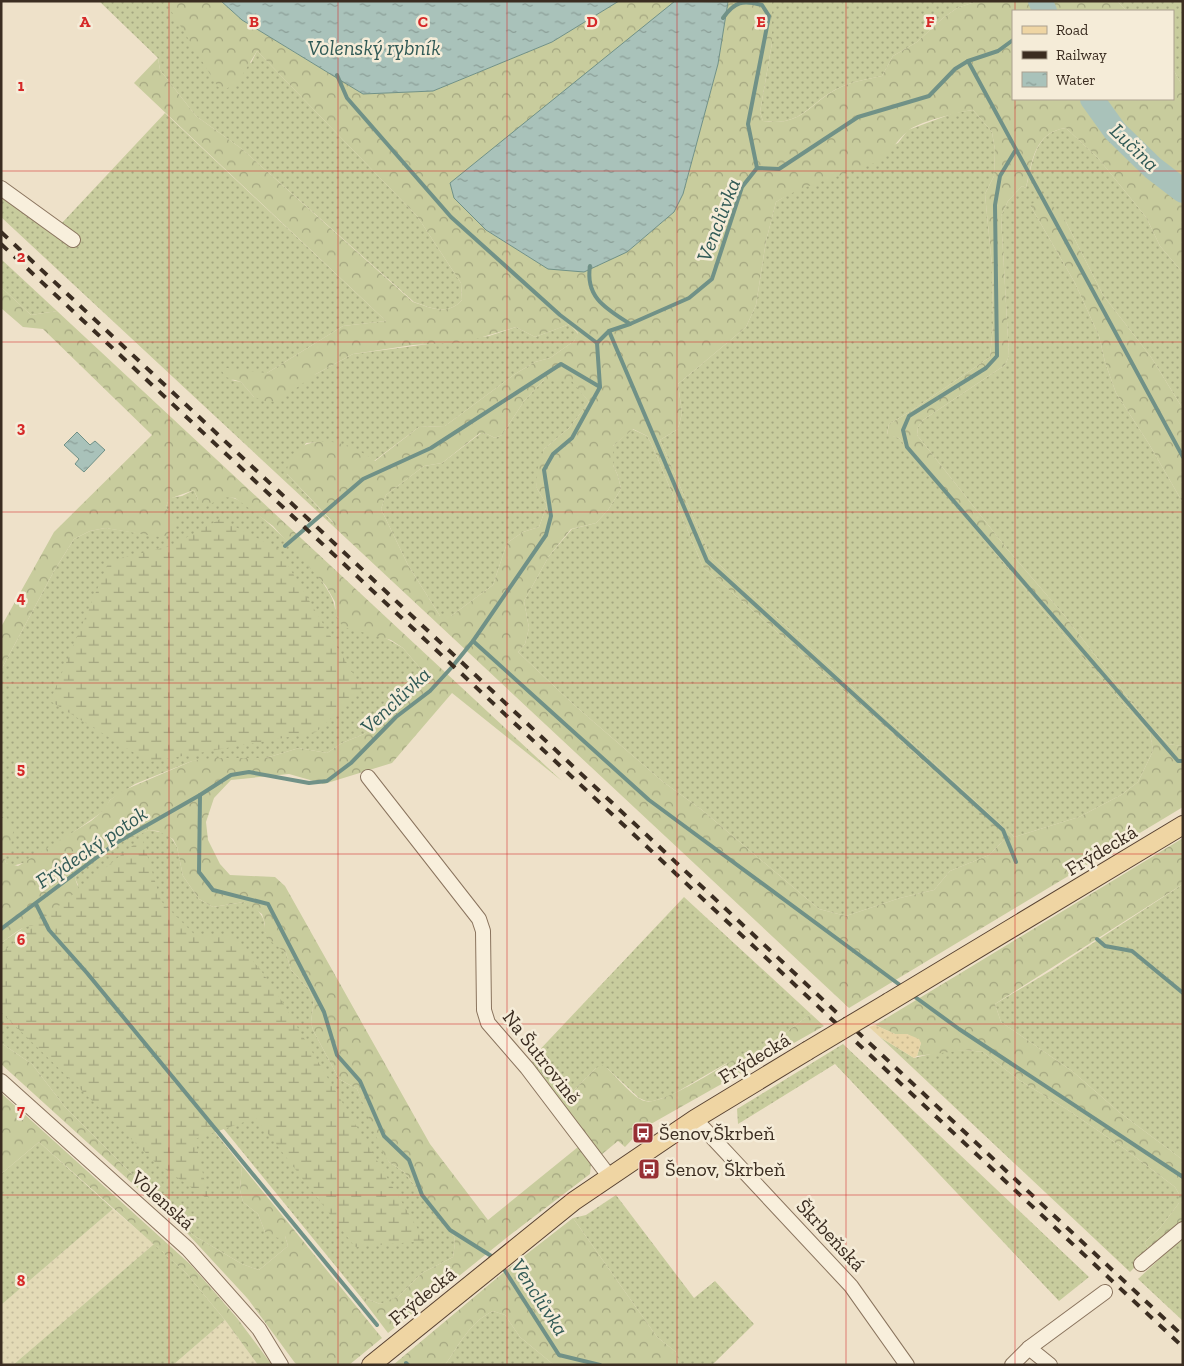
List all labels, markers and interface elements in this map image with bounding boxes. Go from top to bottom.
legend [1012,10,1174,100]
text: A [80,12,91,31]
text: B [249,12,259,31]
text: C [418,12,428,31]
text: D [586,12,598,31]
text: E [756,12,766,31]
text: F [925,12,935,31]
text: Road [1056,21,1089,39]
water label: Volenský rybník [307,35,441,60]
text: Railway [1056,46,1107,64]
text: Water [1056,71,1096,89]
text: 1 [18,76,25,95]
water label: Lučina [1105,118,1165,176]
water label: Venclůvka [691,175,745,265]
text: 2 [17,247,26,266]
text: 3 [17,418,26,437]
text: 4 [16,588,26,607]
water label: Venclůvka [355,661,435,739]
text: 5 [17,759,25,778]
water label: Frýdecký potok [31,801,151,893]
street label: Frýdecká [1061,819,1141,881]
text: 6 [17,930,26,949]
street label: Na Šutrovině [498,1005,586,1109]
street label: Frýdecká [714,1027,794,1089]
text: 7 [17,1101,25,1120]
bus stop icon: Šenov,Škrbeň [631,1121,655,1145]
place label: Šenov,Škrbeň [659,1121,775,1145]
bus stop icon: Šenov, Škrbeň [637,1157,661,1181]
place label: Šenov, Škrbeň [665,1157,786,1181]
street label: Volenská [126,1165,200,1235]
street label: Škrbeňská [792,1194,871,1276]
water label: Venclůvka [506,1254,574,1340]
street label: Frýdecká [384,1262,461,1330]
text: 8 [17,1271,26,1290]

